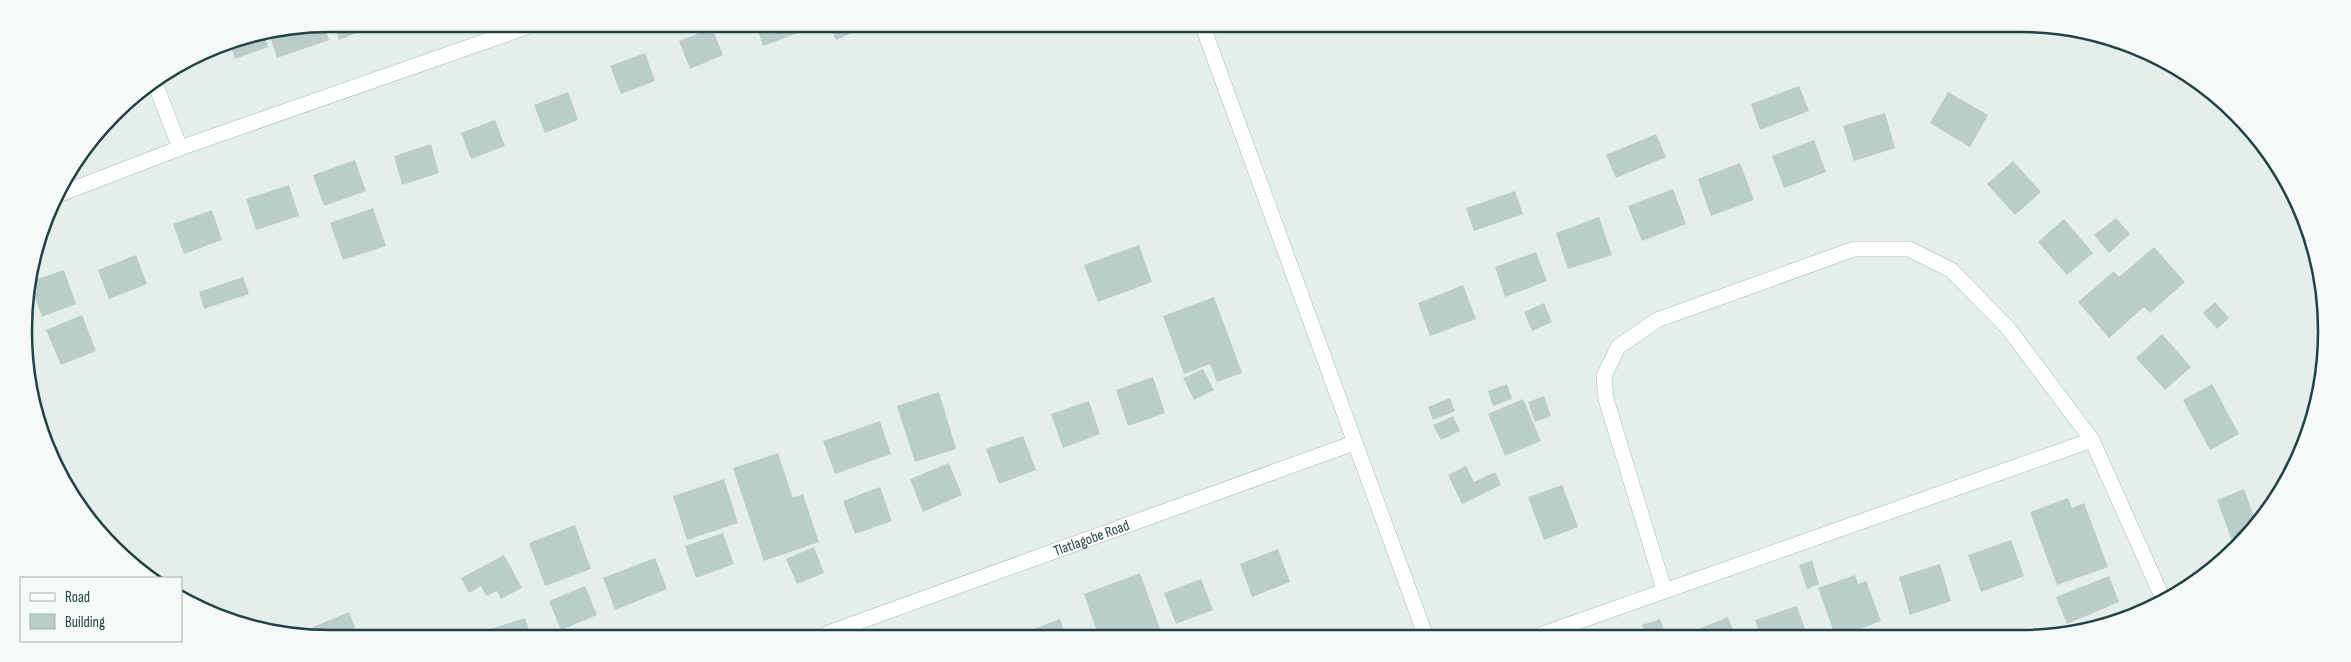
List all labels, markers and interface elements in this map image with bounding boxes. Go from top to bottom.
street label: Tlatlagobe Road [1051,515,1132,560]
legend [20,577,182,642]
text: Road [65,588,90,607]
text: Building [65,613,105,632]

